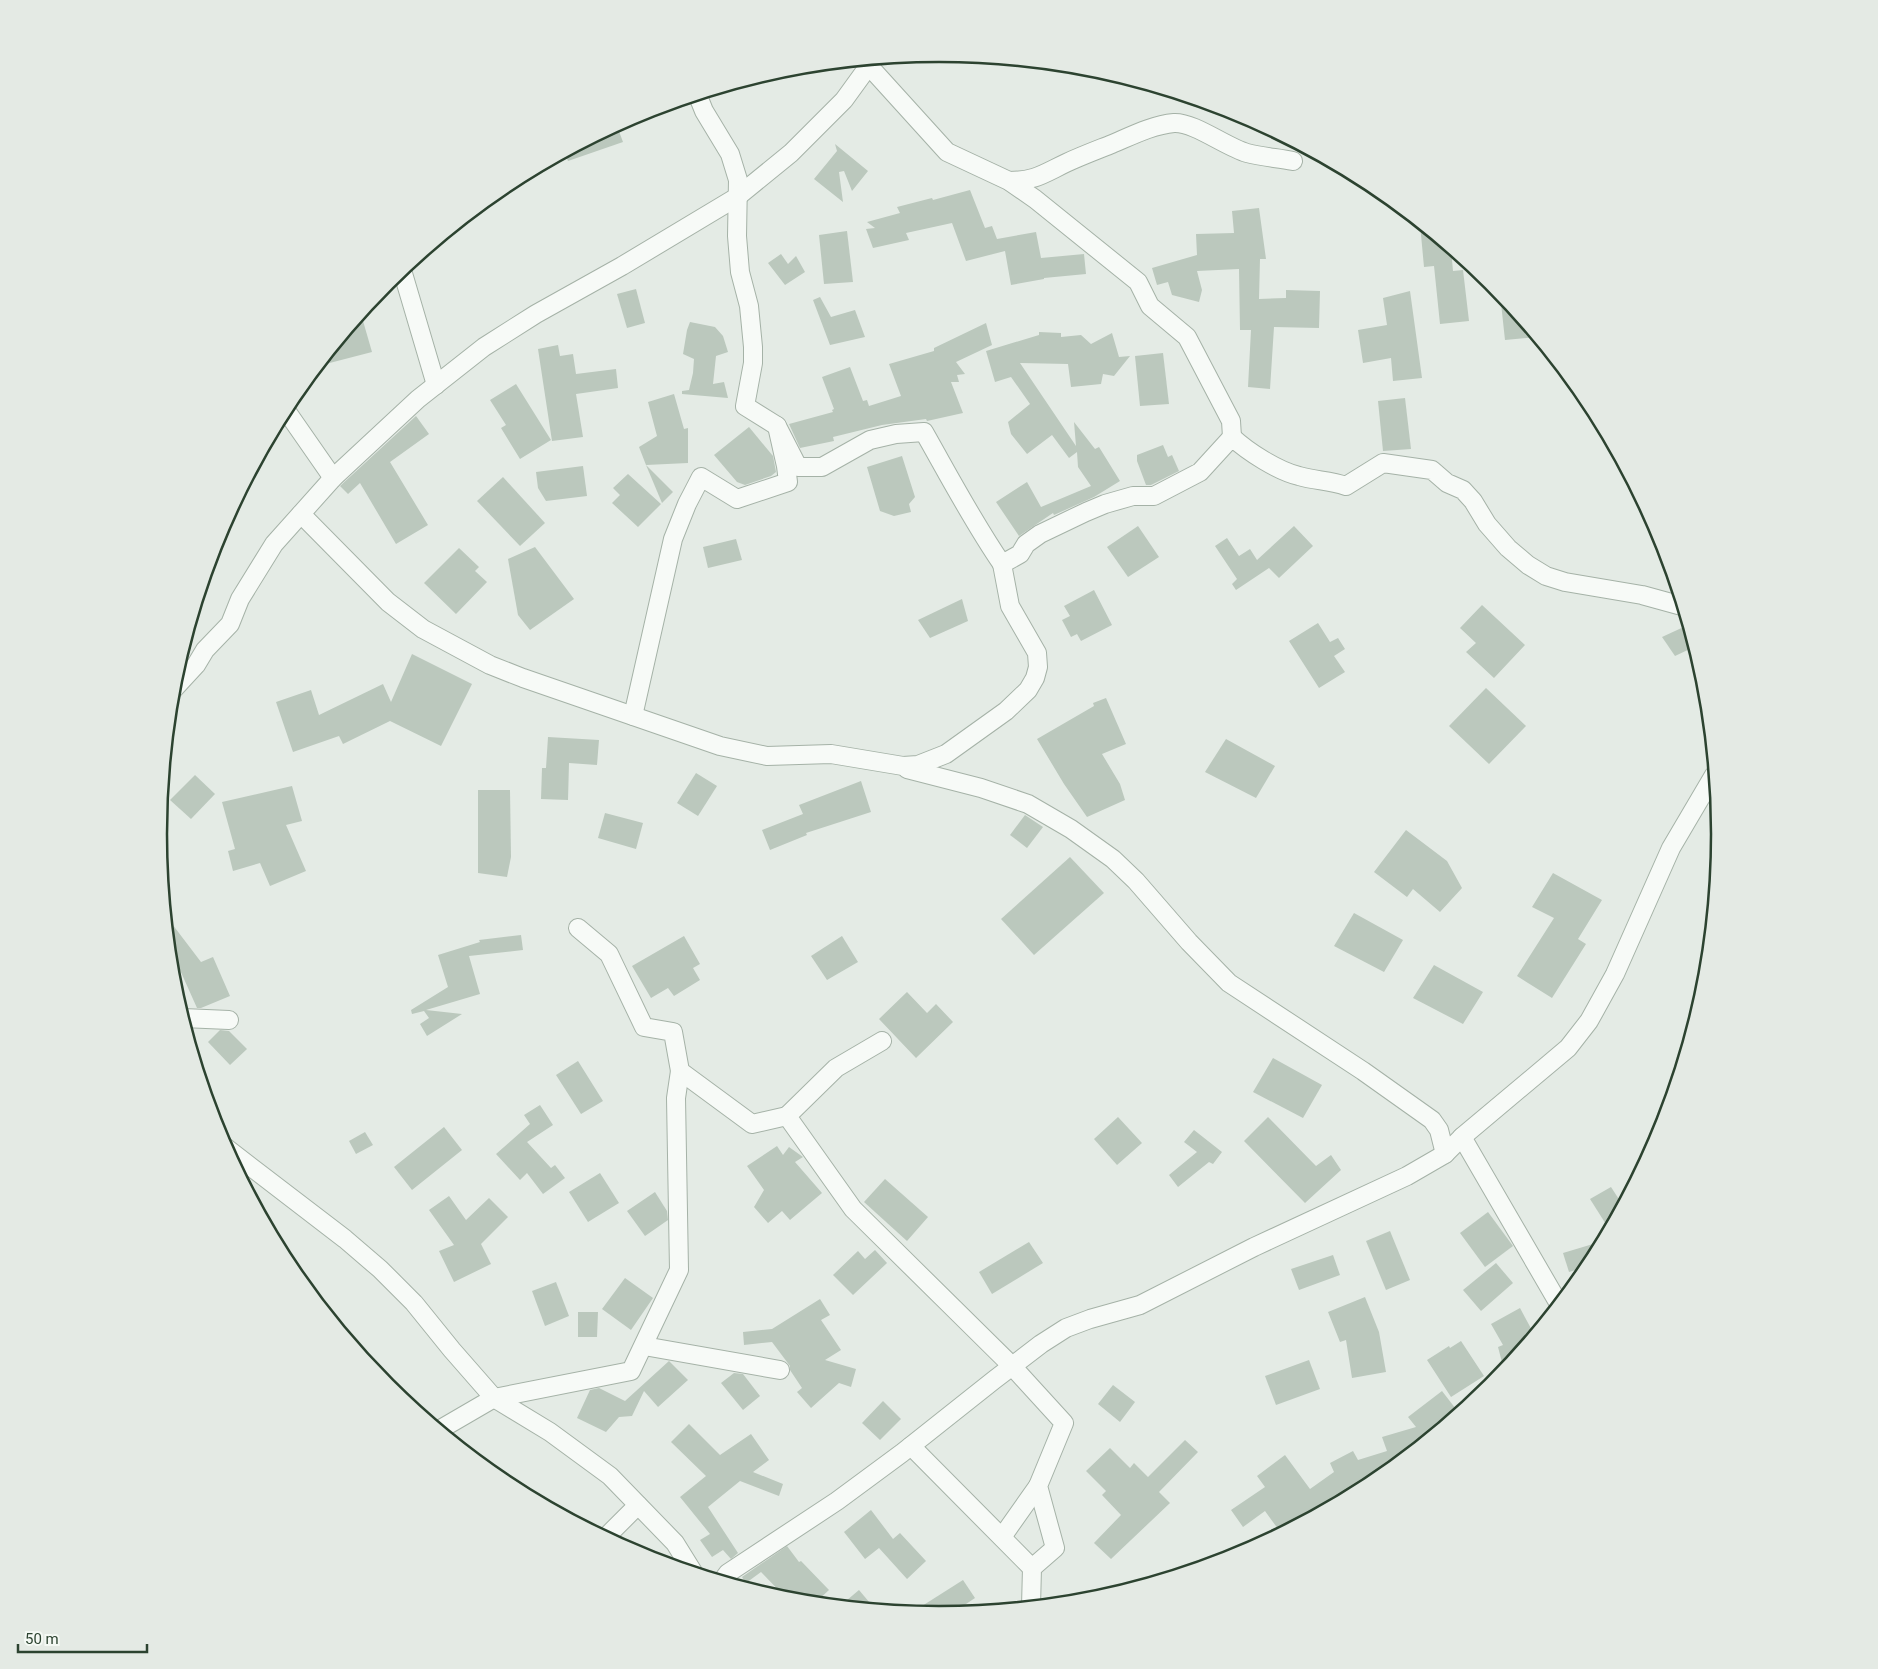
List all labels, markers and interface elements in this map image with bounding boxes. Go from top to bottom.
scale bar [18,1622,146,1654]
text: 50 m [25,1630,59,1648]

